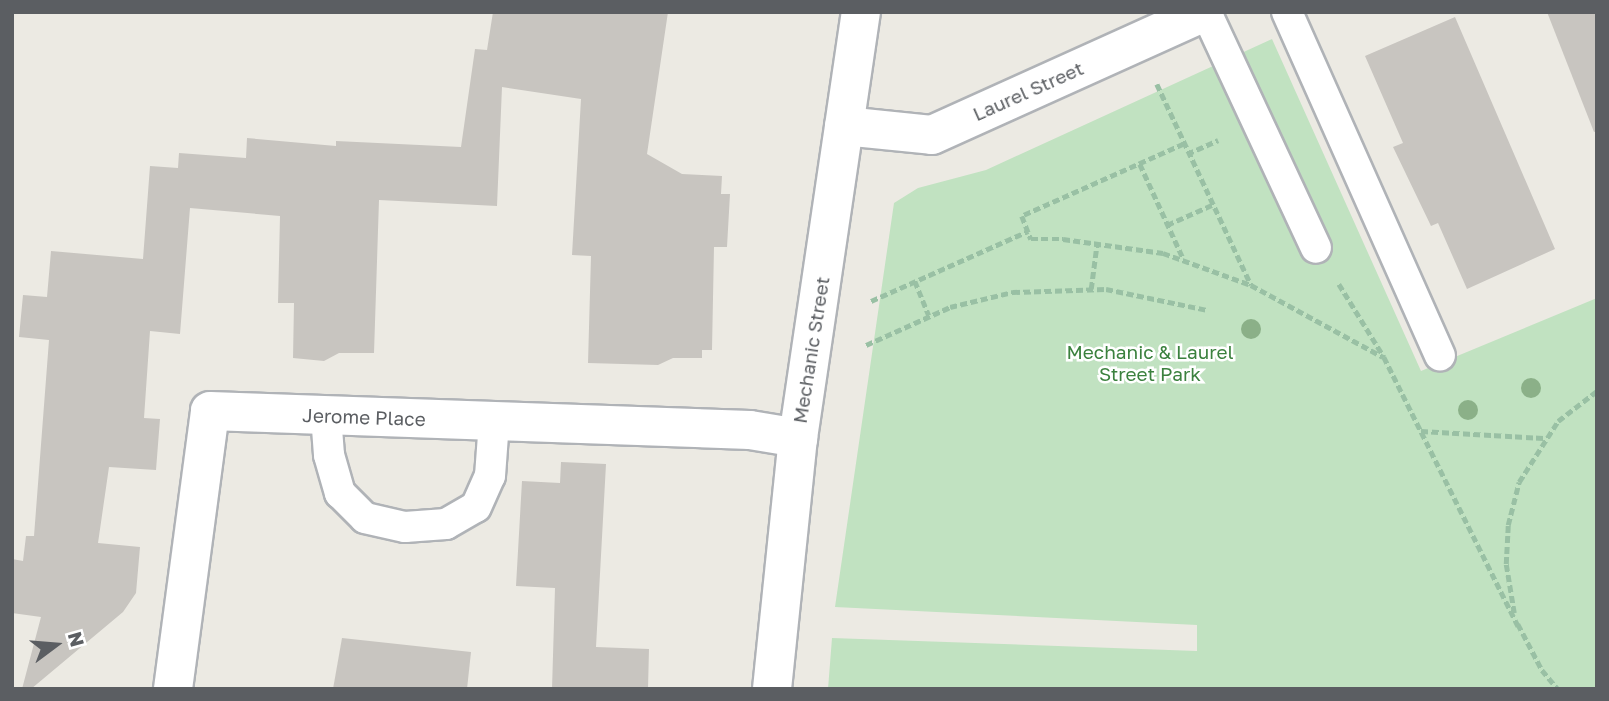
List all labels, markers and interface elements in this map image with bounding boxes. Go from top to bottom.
street label: Laurel Street [969,56,1087,126]
street label: Mechanic Street [788,275,834,425]
park label: Mechanic & Laurel Street Park [1066,341,1234,385]
street label: Jerome Place [302,403,426,431]
north arrow [21,610,91,680]
text: N [64,629,90,649]

